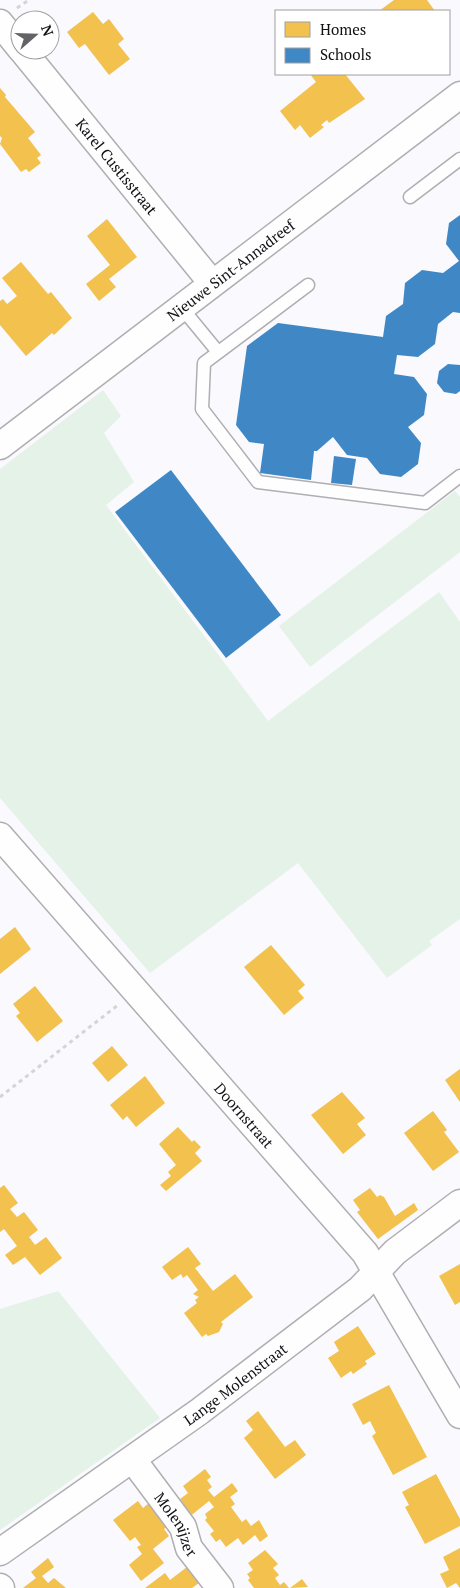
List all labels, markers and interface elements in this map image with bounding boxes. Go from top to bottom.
north arrow [10,10,60,60]
legend [275,10,450,75]
text: Homes [320,19,366,39]
text: N [37,22,59,39]
text: Schools [320,44,371,64]
street label: Karel Custisstraat [72,114,162,219]
street label: Nieuwe Sint-Annadreef [163,214,299,325]
street label: Doornstraat [210,1078,279,1152]
street label: Lange Molenstraat [179,1338,291,1430]
street label: Molenijzer [150,1488,202,1561]

